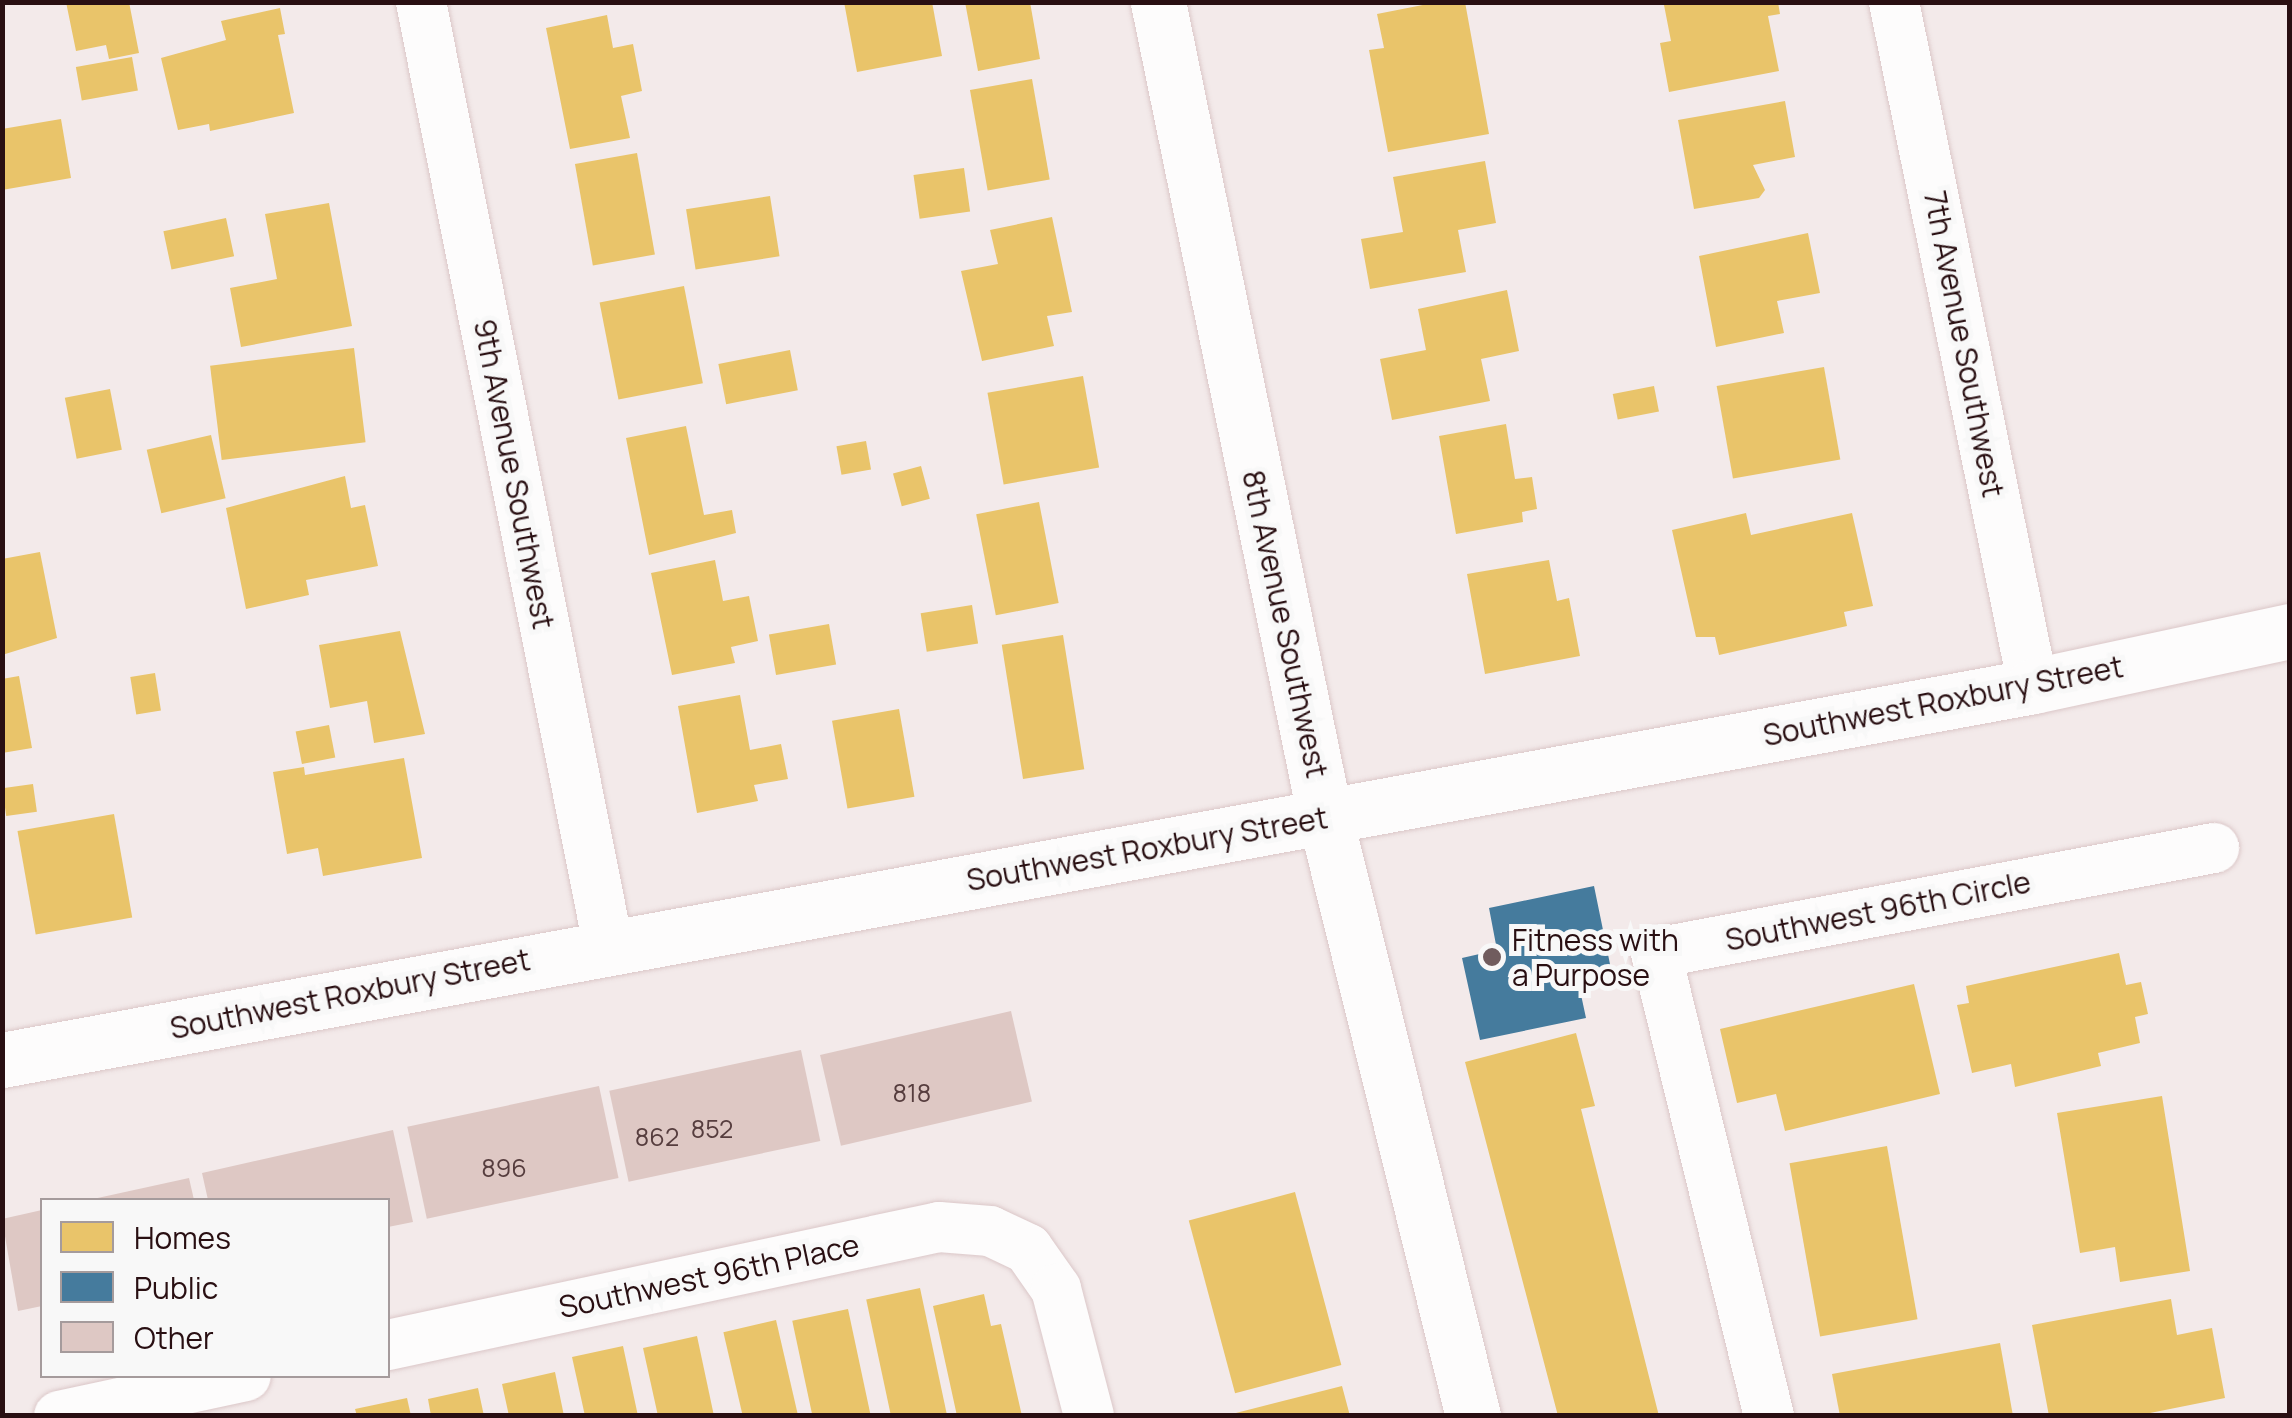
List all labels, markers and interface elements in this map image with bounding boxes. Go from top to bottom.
street label: 7th Avenue Southwest [1917,188,2011,500]
street label: 9th Avenue Southwest [466,316,562,632]
street label: 8th Avenue Southwest [1235,467,1335,781]
street label: Southwest Roxbury Street [1760,648,2126,754]
street label: Southwest Roxbury Street [964,800,1330,898]
street label: Southwest 96th Circle [1722,864,2034,958]
place label: Fitness with a Purpose [1512,922,1679,992]
street label: Southwest Roxbury Street [167,941,533,1047]
marker: Fitness with a Purpose [1481,946,1503,968]
house number: 818 [893,1078,931,1108]
house number: 852 [691,1114,733,1144]
house number: 862 [635,1122,679,1152]
house number: 896 [481,1153,527,1183]
legend [40,1198,390,1378]
text: Homes [134,1217,231,1258]
street label: Southwest 96th Place [556,1227,862,1325]
text: Public [134,1267,218,1308]
text: Other [134,1317,214,1358]

